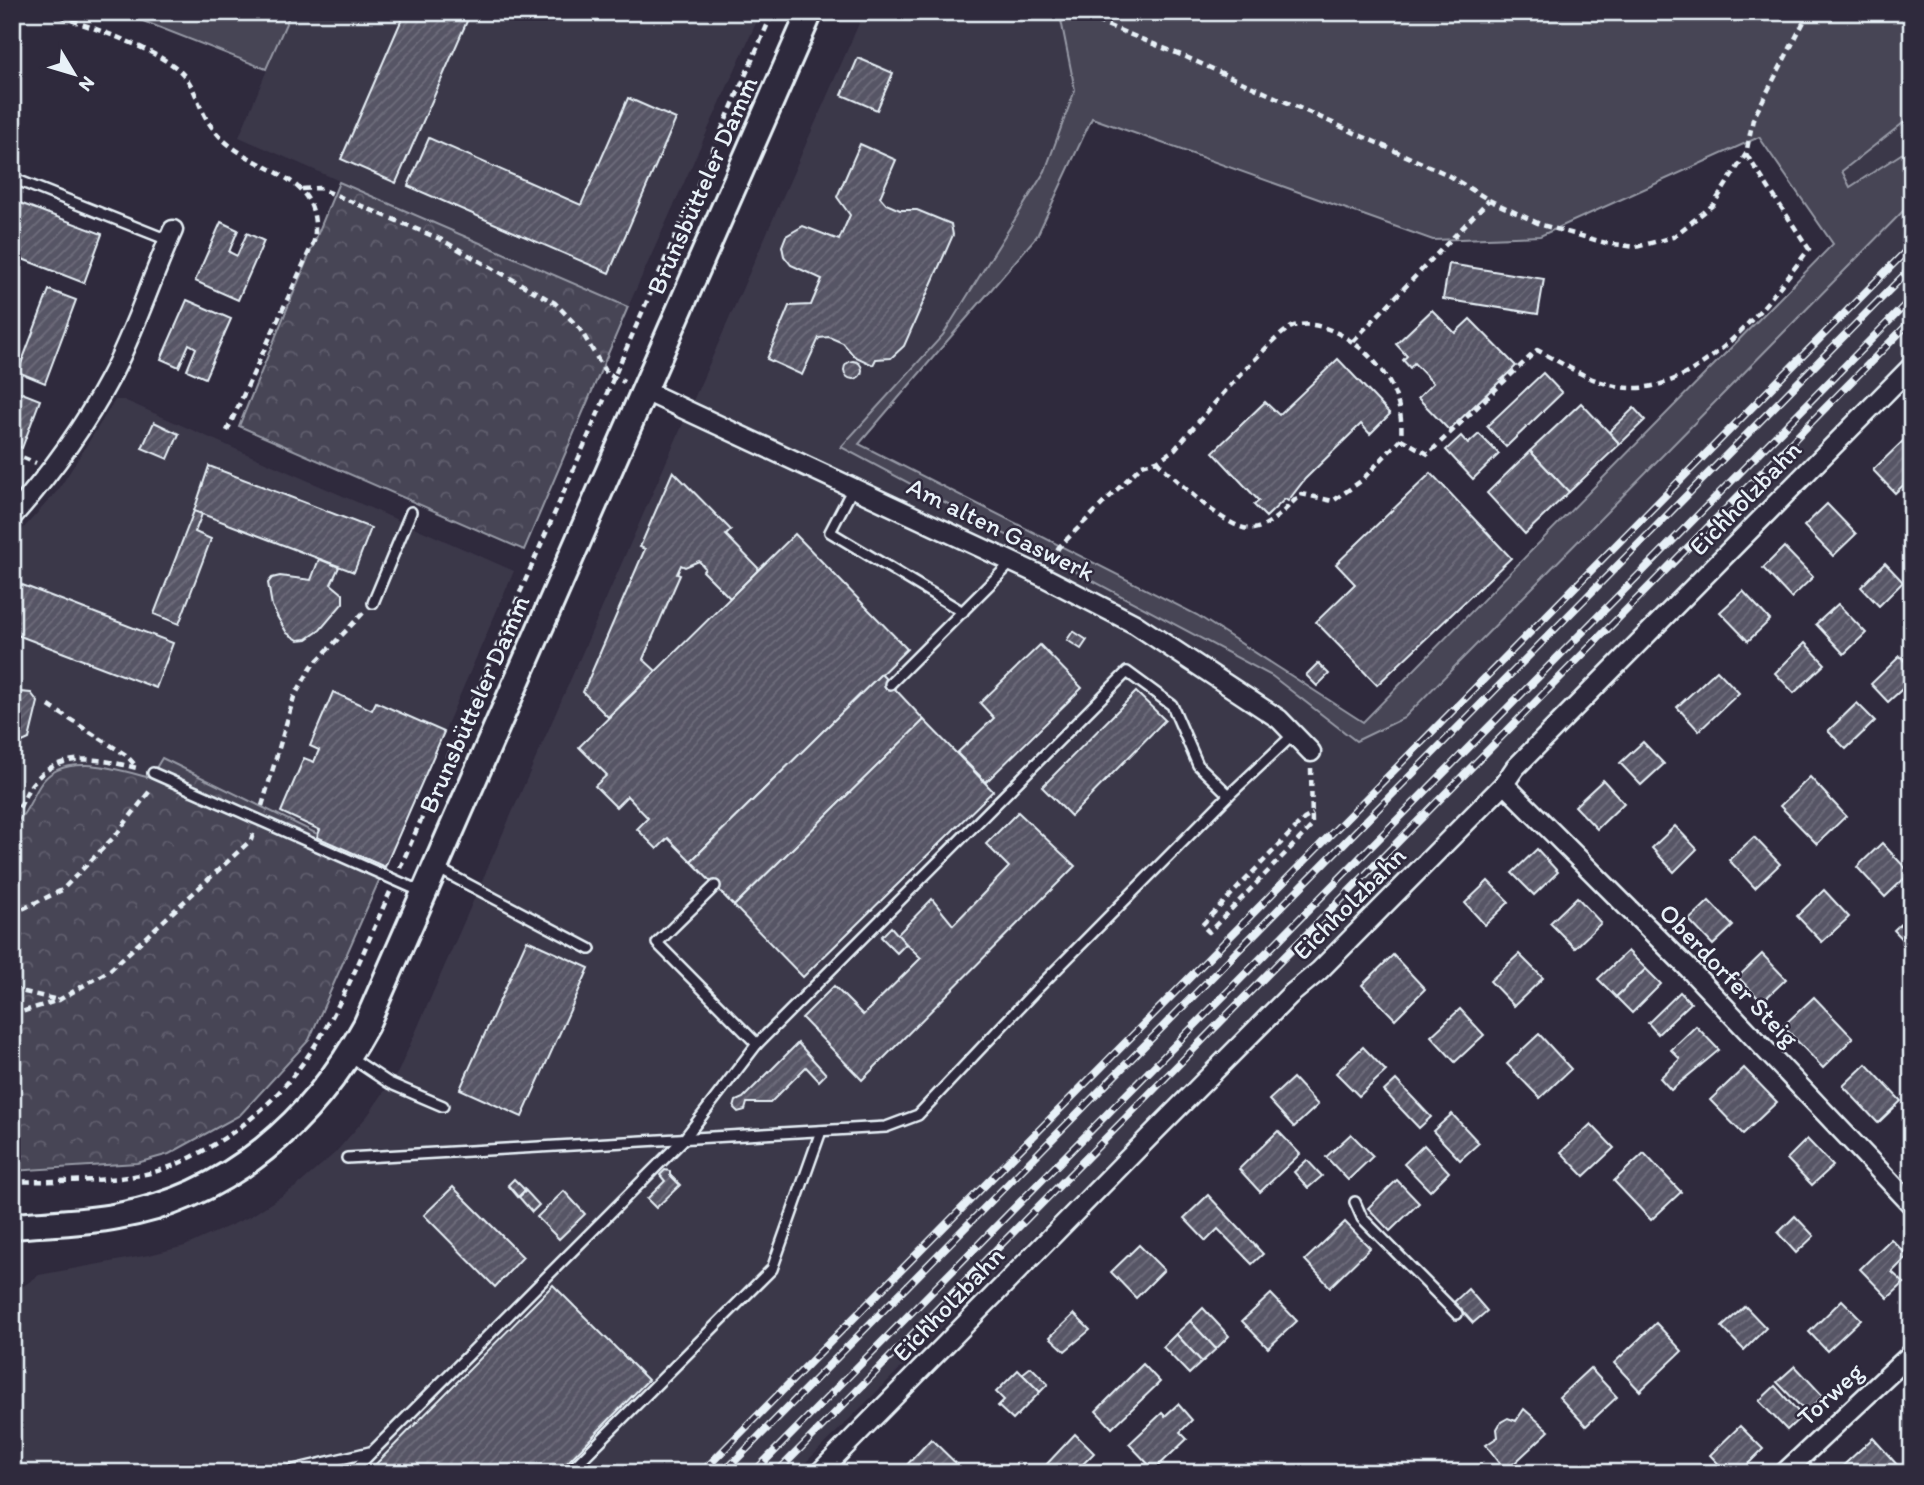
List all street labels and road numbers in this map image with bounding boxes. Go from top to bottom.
street label: Brunsbütteler Damm [640,71,765,299]
street label: Eichholzbahn [1682,434,1808,562]
street label: Am alten Gaswerk [902,470,1100,588]
street label: Brunsbütteler Damm [412,590,537,818]
street label: Eichholzbahn [1285,839,1413,967]
street label: Oberdorfer Steig [1652,896,1806,1054]
street label: Eichholzbahn [885,1240,1011,1368]
street label: Torweg [1790,1355,1870,1433]

